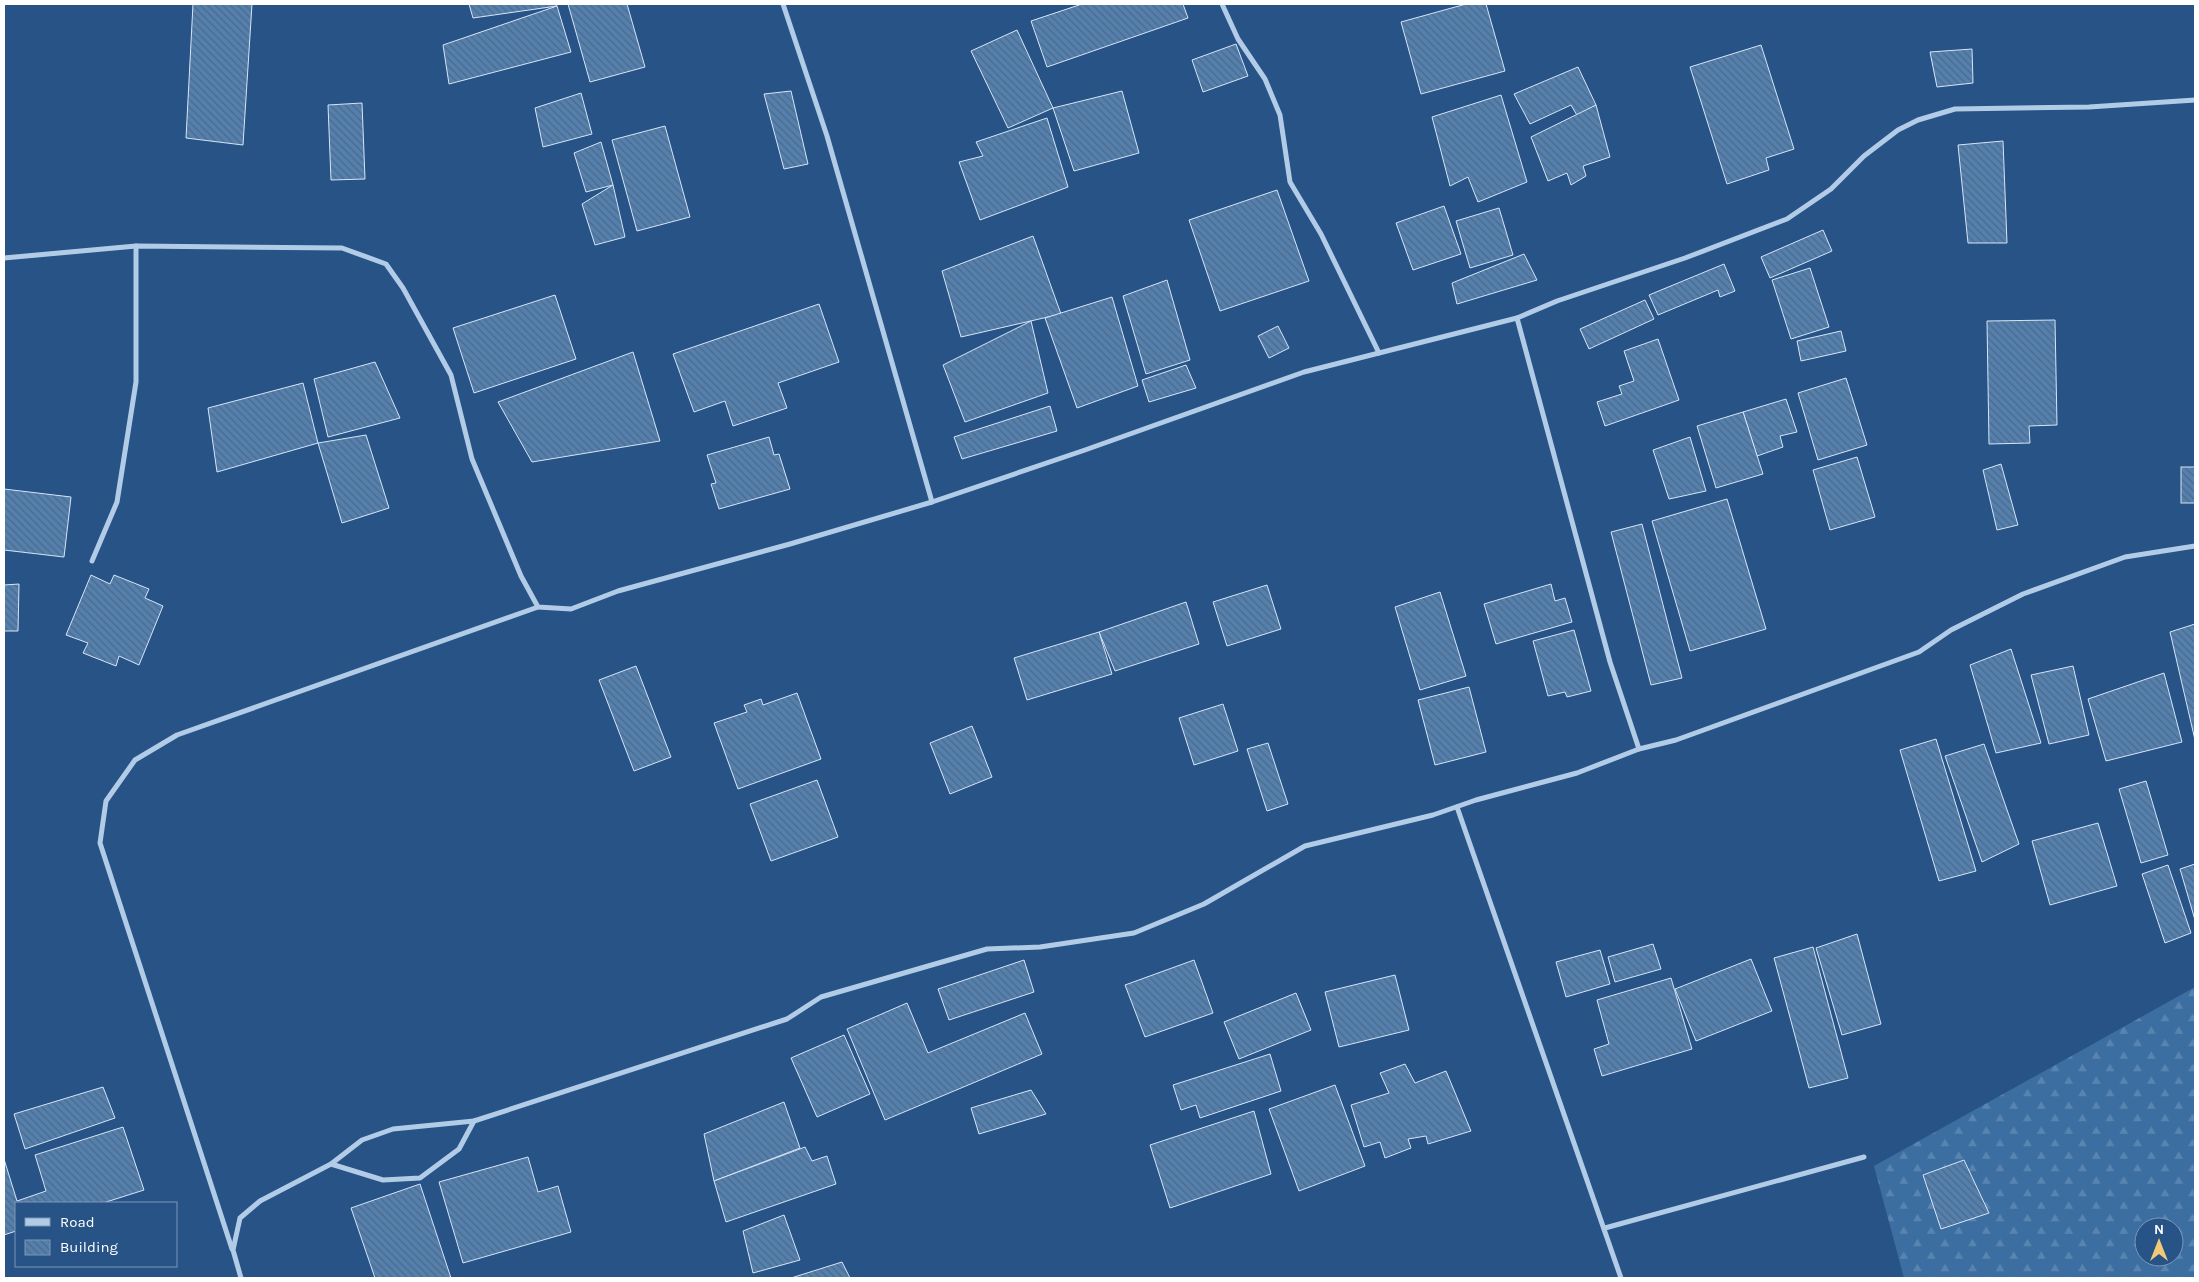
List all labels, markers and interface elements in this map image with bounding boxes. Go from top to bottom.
legend [15,1202,178,1267]
text: Road [60,1213,95,1231]
north arrow [2134,1217,2184,1267]
text: N [2154,1221,2164,1238]
text: Building [60,1238,118,1256]

